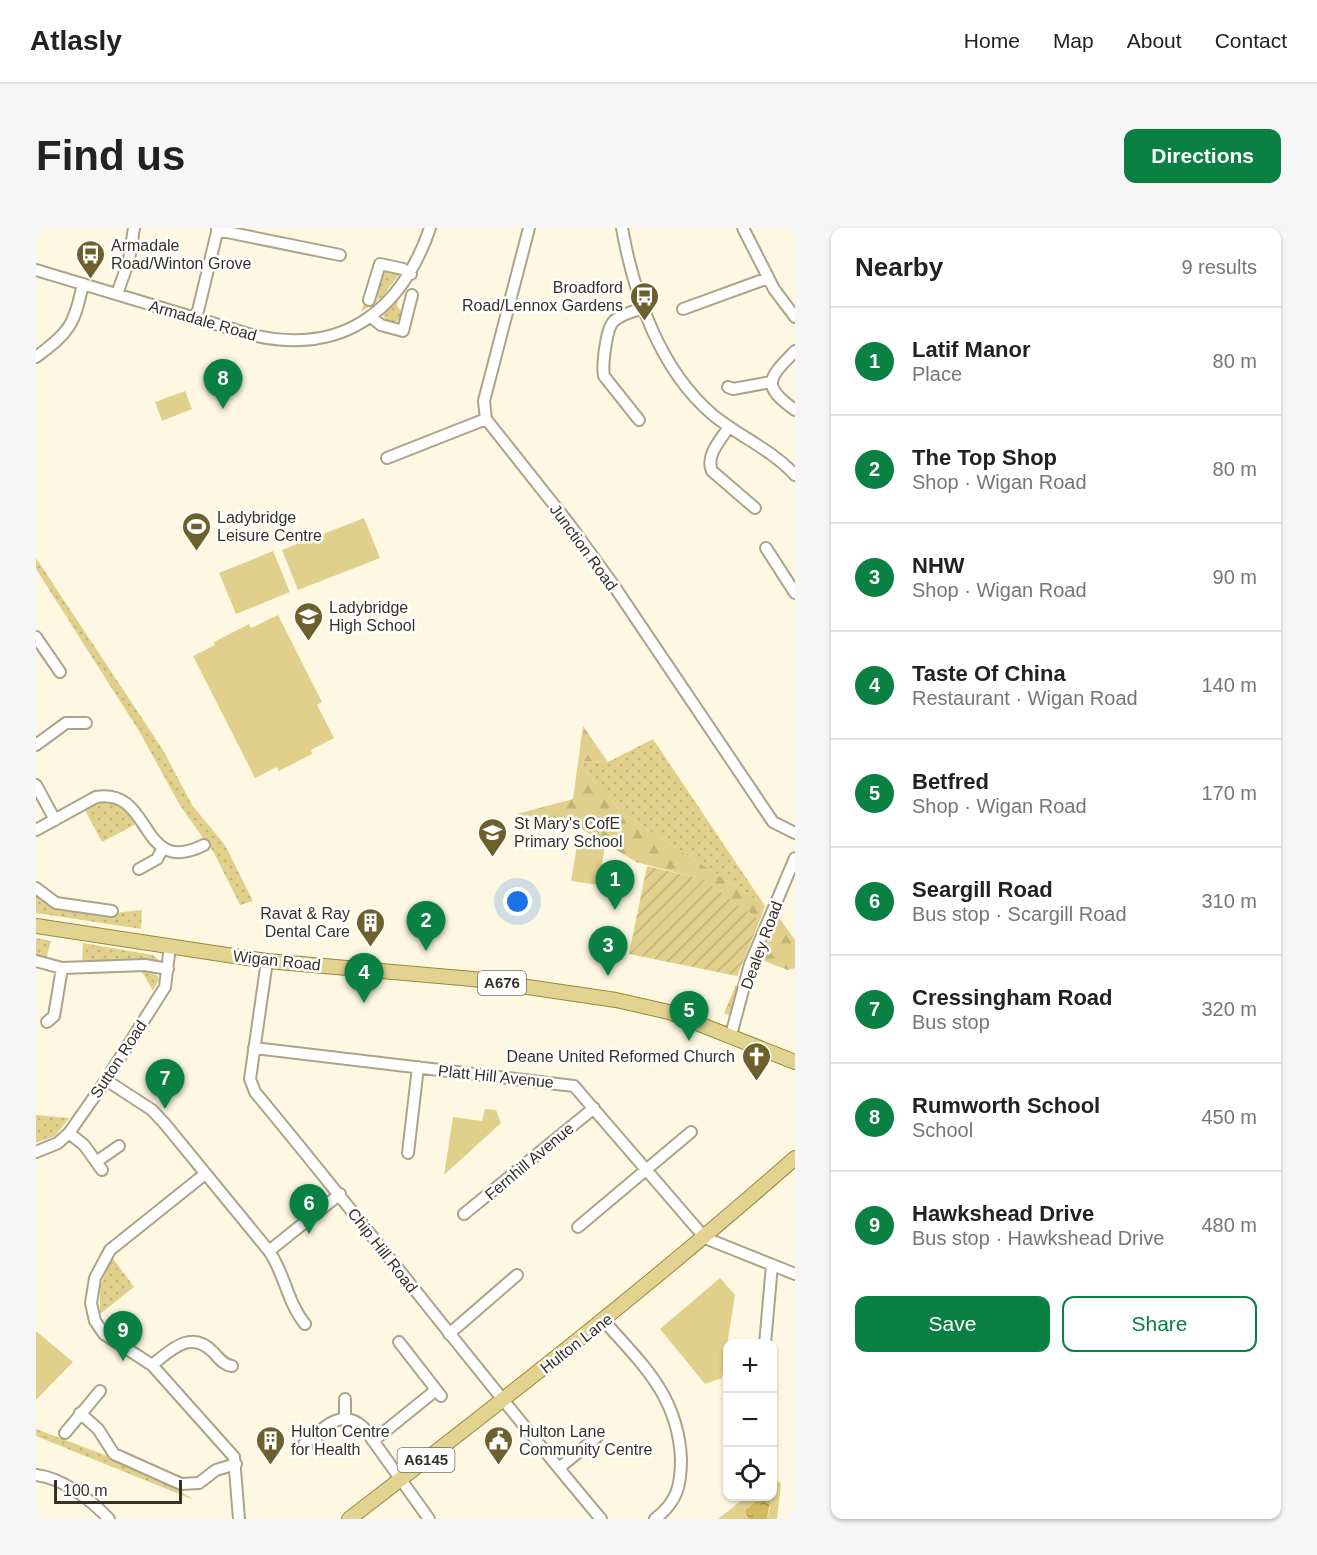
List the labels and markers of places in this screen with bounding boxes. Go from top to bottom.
place label: Armadale Road/Winton Grove [111,237,252,272]
bus stop icon: Armadale Road/Winton Grove [74,238,106,280]
place label: Broadford Road/Lennox Gardens [462,279,623,314]
bus stop icon: Broadford Road/Lennox Gardens [628,280,660,322]
pin: 8 [204,360,243,409]
place label: Ladybridge Leisure Centre [217,509,322,544]
sports icon: Ladybridge Leisure Centre [180,510,212,552]
place label: Ladybridge High School [329,599,415,634]
school or university icon: Ladybridge High School [292,600,324,642]
place label: St Mary's CofE Primary School [514,815,622,850]
school or university icon: St Mary's CofE Primary School [477,816,509,858]
pin: 1 [596,860,634,910]
pin: 2 [406,902,446,951]
place label: Ravat & Ray Dental Care [260,905,350,940]
building icon: Ravat & Ray Dental Care [355,906,387,948]
pin: 3 [588,926,628,976]
pin: 4 [344,954,384,1003]
pin: 5 [670,992,708,1041]
church icon: Deane United Reformed Church [740,1040,772,1082]
place label: Deane United Reformed Church [506,1048,735,1065]
pin: 7 [146,1060,184,1109]
pin: 6 [290,1184,328,1234]
pin: 9 [104,1312,142,1361]
place label: Hulton Centre for Health [291,1423,390,1458]
place label: Hulton Lane Community Centre [519,1423,652,1458]
building icon: Hulton Centre for Health [254,1424,286,1466]
public building icon: Hulton Lane Community Centre [482,1424,514,1466]

